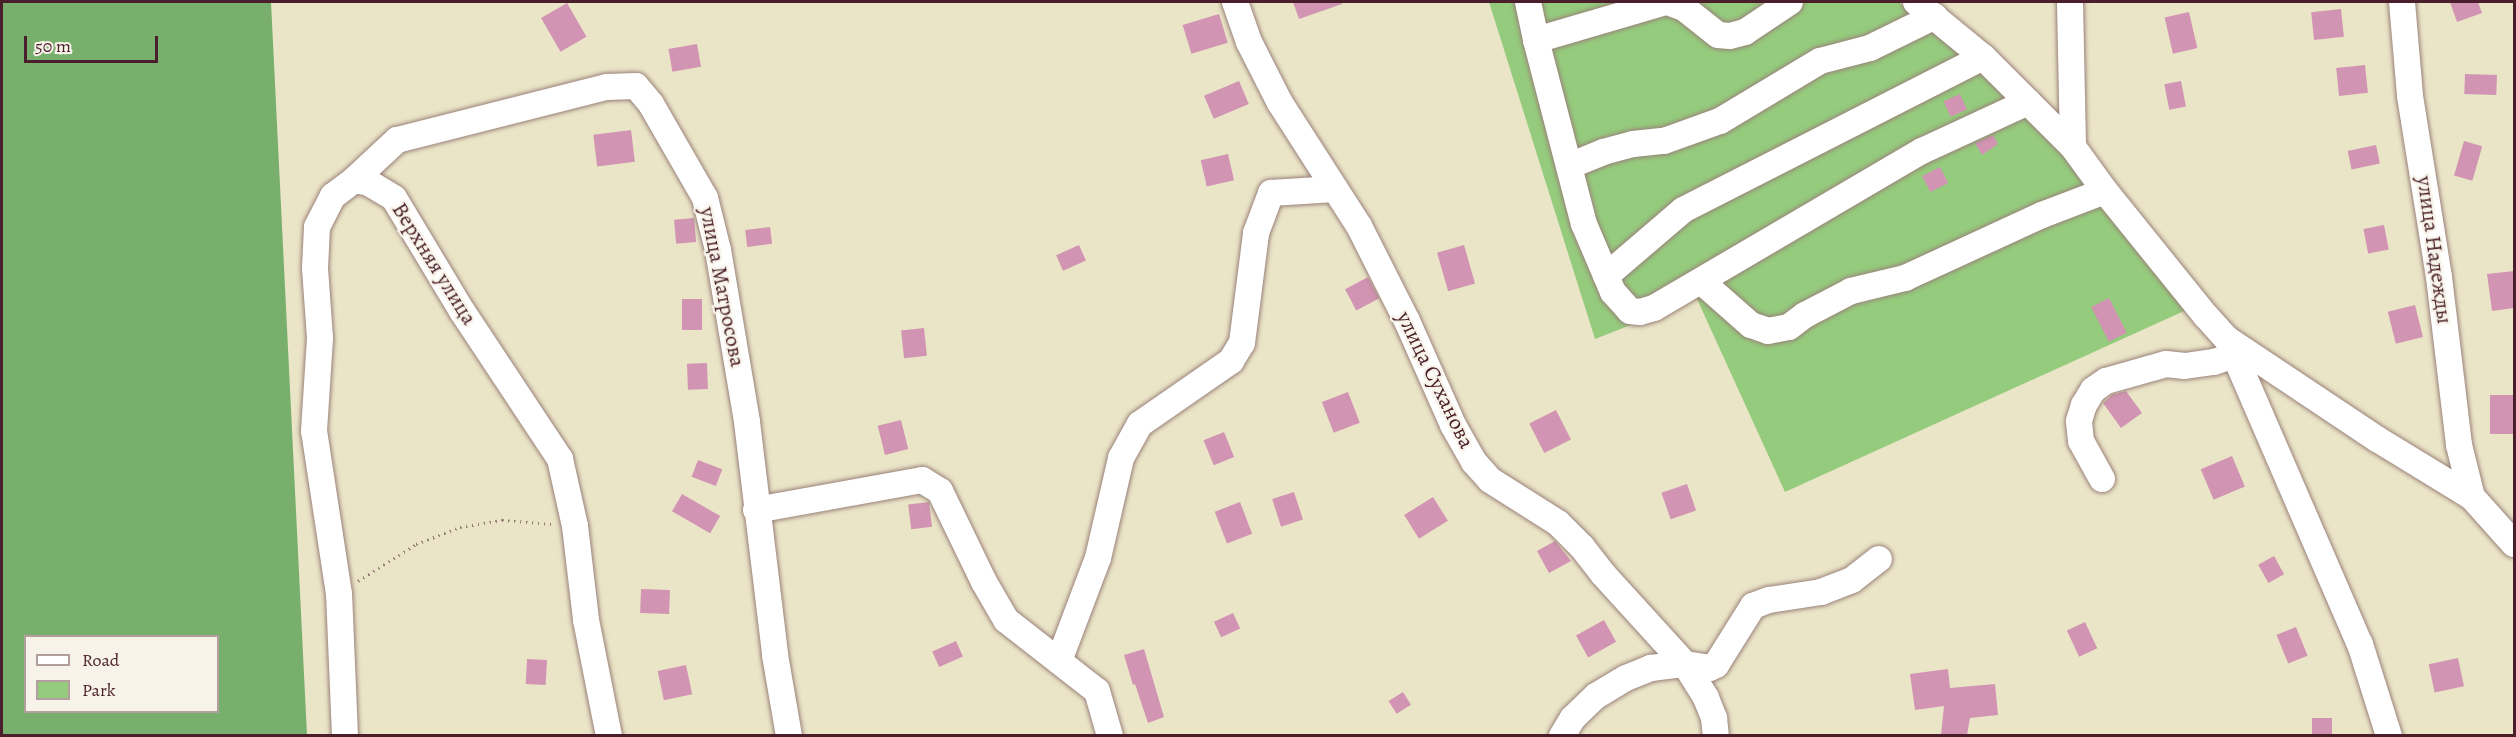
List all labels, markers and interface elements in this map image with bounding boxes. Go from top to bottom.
scale bar [27,24,160,62]
text: 50 m [35,34,71,58]
street label: улица Надежды [2411,174,2457,326]
street label: Верхняя улица [386,198,482,330]
street label: улица Матросова [694,205,750,369]
street label: улица Суханова [1390,307,1480,453]
legend [24,635,219,713]
text: Road [82,648,119,672]
text: Park [82,678,116,702]

